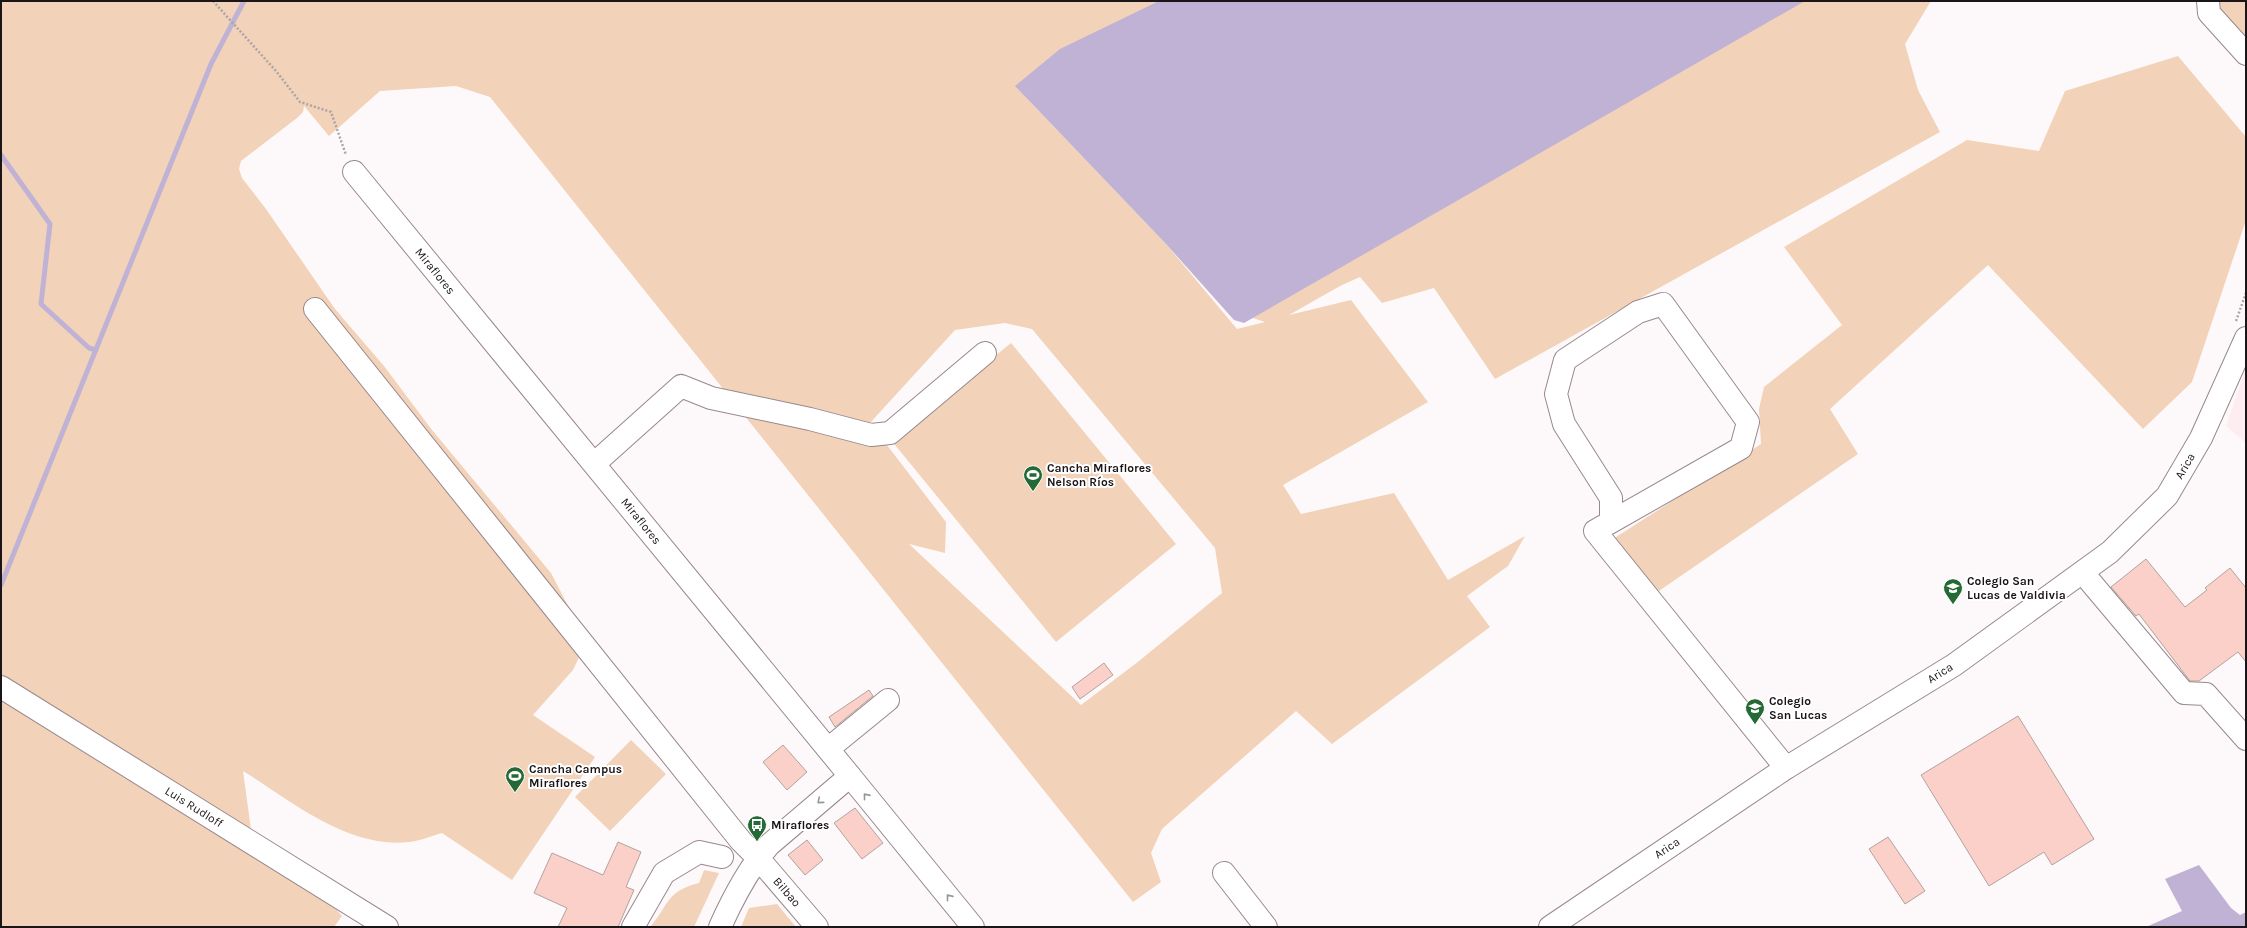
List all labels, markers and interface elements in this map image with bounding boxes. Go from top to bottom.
street label: Miraflores [412,245,458,297]
street label: Arica [2172,451,2198,481]
place label: Cancha Miraflores Nelson Ríos [1047,461,1151,489]
sports icon: Cancha Miraflores Nelson Ríos [1022,464,1044,492]
street label: Miraflores [618,495,664,547]
place label: Colegio San Lucas de Valdivia [1967,574,2066,602]
school or university icon: Colegio San Lucas de Valdivia [1942,577,1964,605]
street label: Arica [1925,660,1955,686]
place label: Colegio San Lucas [1769,694,1827,722]
school or university icon: Colegio San Lucas [1744,697,1766,725]
place label: Cancha Campus Miraflores [529,762,622,790]
sports icon: Cancha Campus Miraflores [504,765,526,793]
street label: Luis Rudloff [163,784,226,831]
one-way arrow [864,794,871,801]
one-way arrow [817,797,825,804]
bus stop icon: Miraflores [746,814,768,842]
place label: Miraflores [771,818,829,832]
street label: Arica [1652,834,1682,862]
street label: Bilbao [770,874,804,910]
one-way arrow [946,894,953,901]

